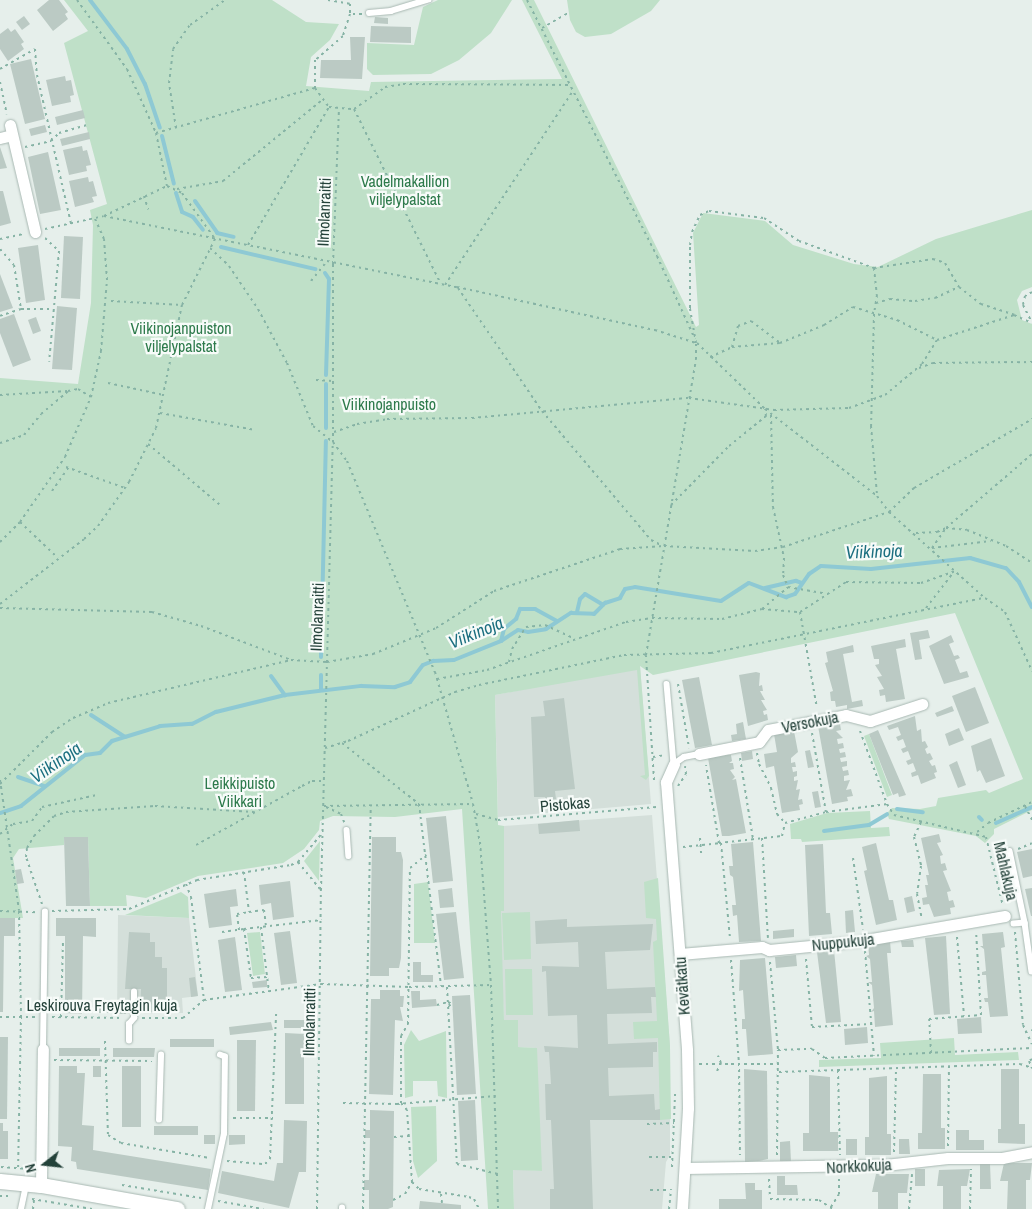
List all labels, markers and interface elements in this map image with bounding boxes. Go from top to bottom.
park label: Vadelmakallion viljelypalstat [361,171,449,209]
street label: Ilmolanraitti [313,177,335,247]
park label: Viikinojanpuiston viljelypalstat [130,318,232,356]
park label: Viikinojanpuisto [342,394,436,414]
water label: Viikinoja [845,540,903,564]
street label: Ilmolanraitti [306,582,328,652]
water label: Viikinoja [445,612,507,654]
street label: Versokuja [780,707,840,737]
water label: Viikinoja [26,738,86,788]
park label: Leikkipuisto Viikkari [205,773,275,811]
street label: Pistokas [539,792,591,816]
street label: Mahlakuja [990,840,1022,902]
street label: Nuppukuja [811,929,875,955]
street label: Kevätkatu [670,956,694,1016]
street label: Ilmolanraitti [299,988,319,1056]
street label: Leskirouva Freytagin kuja [27,995,177,1015]
north arrow [20,1139,70,1189]
street label: Norkkokuja [826,1155,892,1177]
text: N [21,1162,40,1175]

